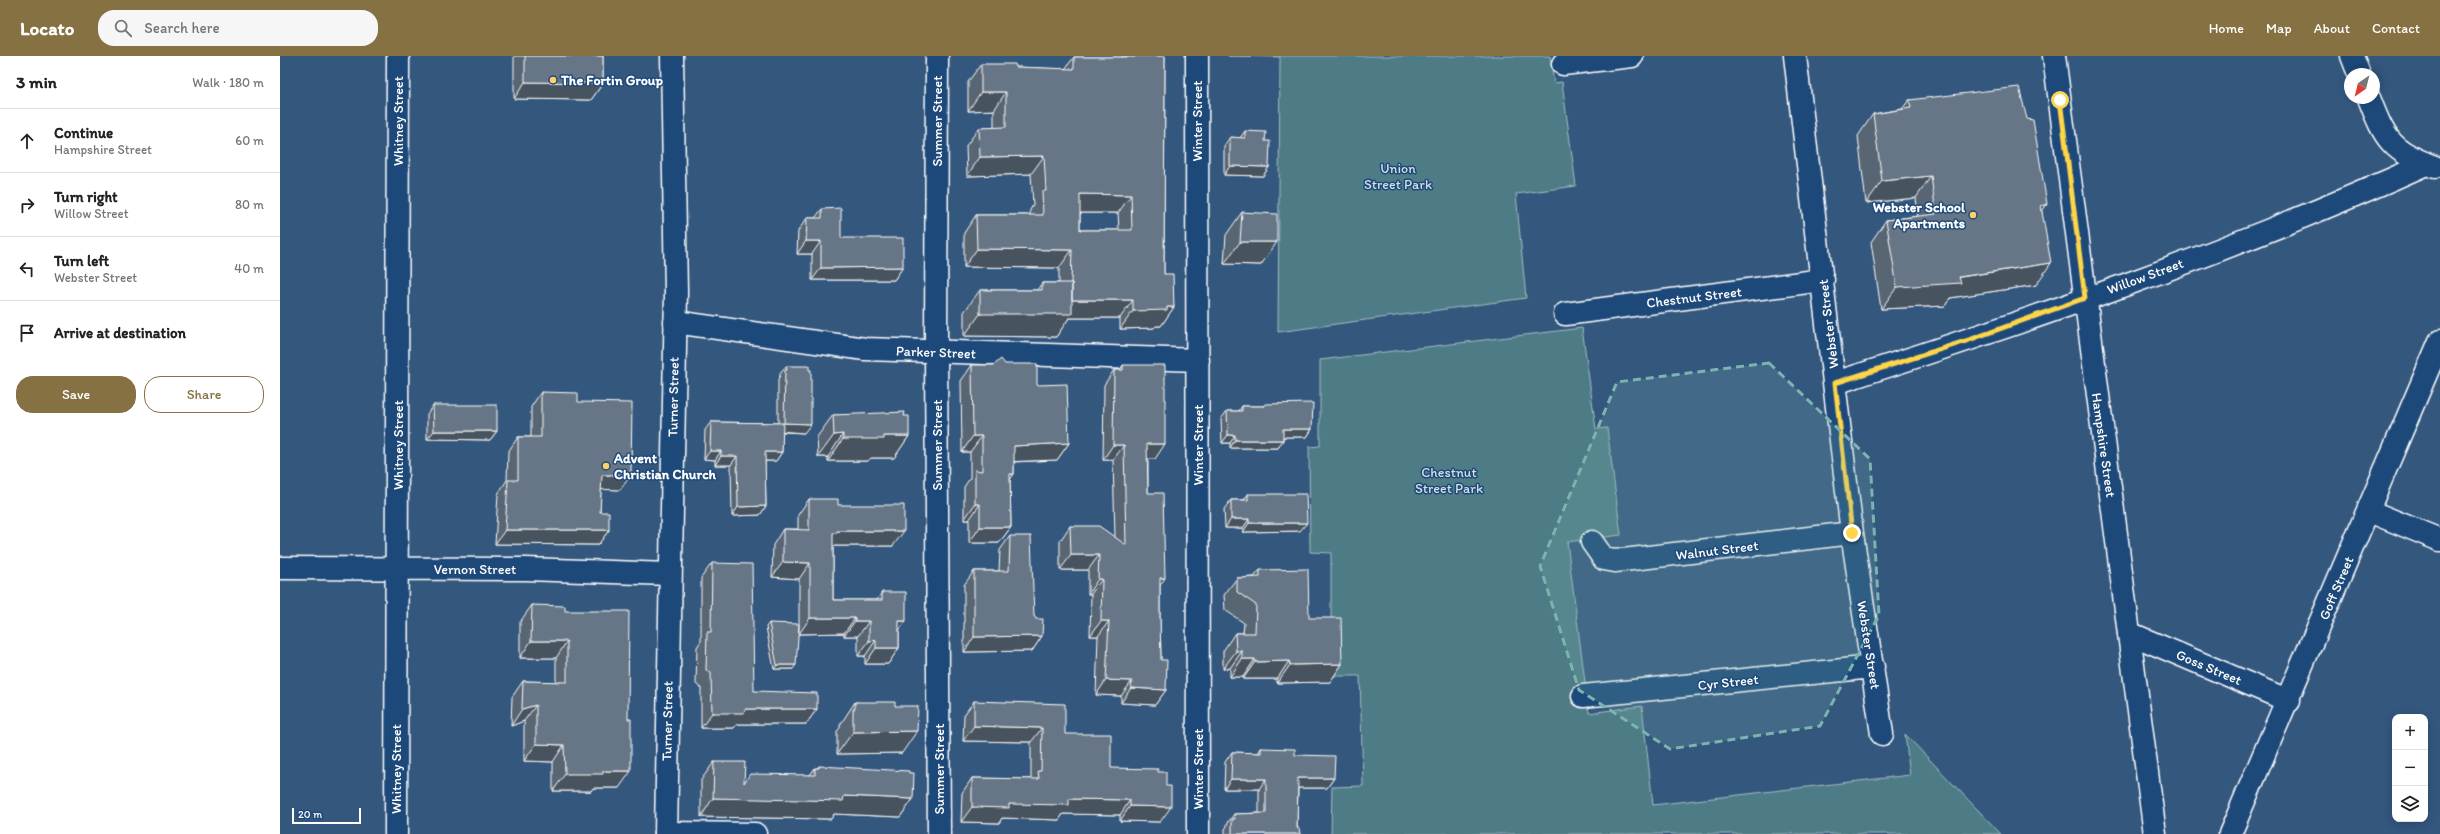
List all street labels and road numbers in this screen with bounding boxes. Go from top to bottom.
street label: Summer Street [929,75,946,167]
street label: Whitney Street [390,76,407,166]
street label: Winter Street [1189,80,1206,162]
street label: Willow Street [2104,255,2186,298]
street label: Webster Street [1815,278,1842,369]
street label: Chestnut Street [1645,283,1743,312]
street label: Parker Street [896,343,976,362]
street label: Turner Street [664,357,683,437]
street label: Hampshire Street [2088,392,2119,498]
street label: Summer Street [929,399,946,491]
street label: Whitney Street [390,400,407,490]
street label: Winter Street [1190,404,1207,486]
street label: Walnut Street [1675,537,1759,564]
street label: Goff Street [2315,554,2357,622]
street label: Vernon Street [434,561,516,578]
street label: Webster Street [1853,599,1884,691]
street label: Goss Street [2173,646,2244,689]
street label: Cyr Street [1697,671,1759,694]
street label: Turner Street [658,681,677,761]
street label: Summer Street [931,723,948,815]
street label: Whitney Street [388,724,405,814]
street label: Winter Street [1190,728,1207,810]

